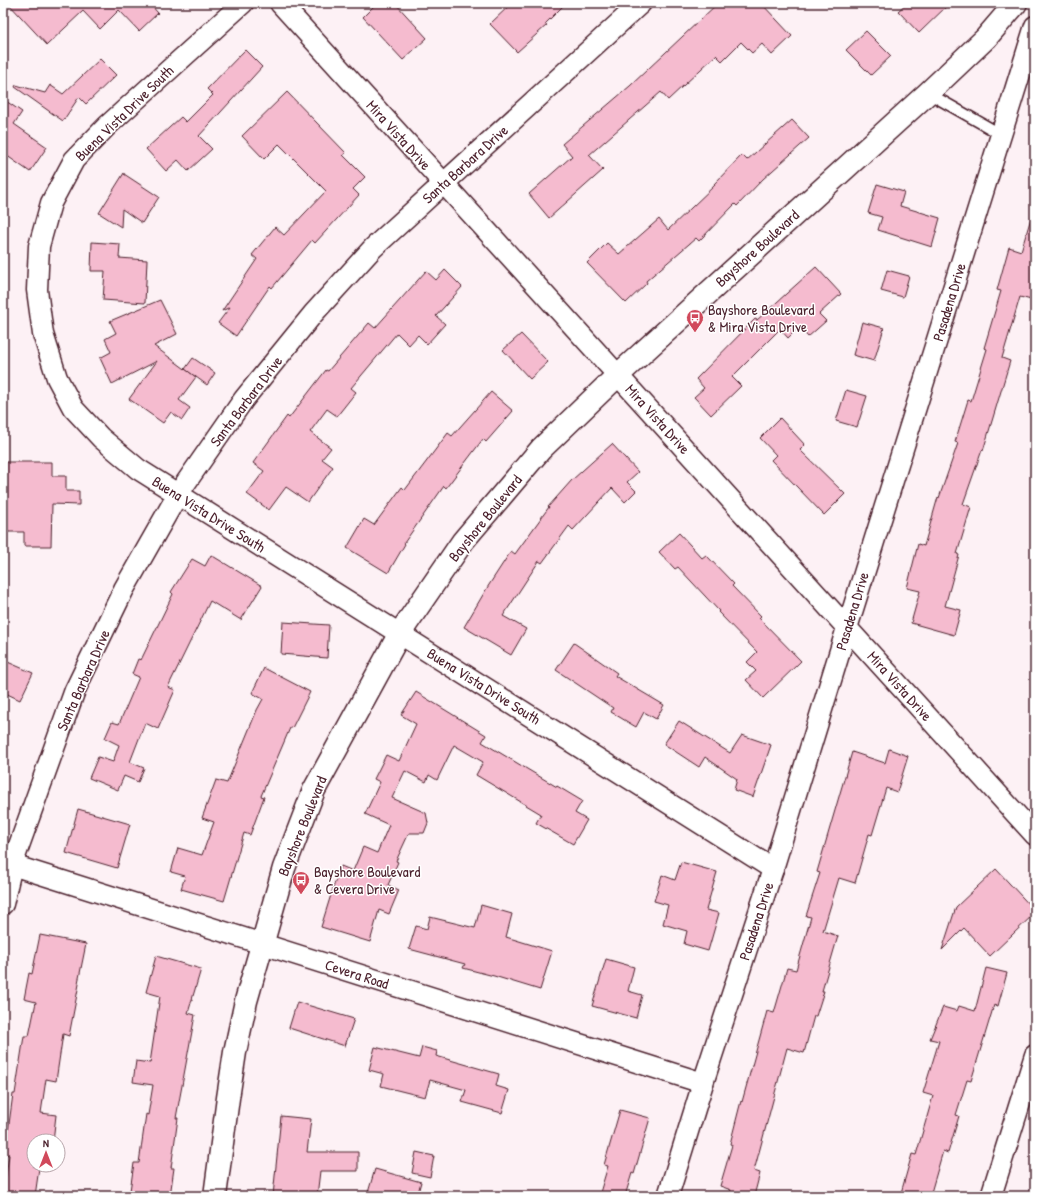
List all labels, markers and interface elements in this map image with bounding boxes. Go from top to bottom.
street label: Buena Vista Drive South [70,60,178,166]
street label: Mira Vista Drive [362,95,436,175]
street label: Santa Barbara Drive [418,120,512,208]
street label: Bayshore Boulevard [710,205,804,291]
street label: Pasadena Drive [927,260,971,344]
place label: Bayshore Boulevard & Mira Vista Drive [708,299,814,337]
bus stop icon: Bayshore Boulevard & Mira Vista Drive [685,308,705,333]
street label: Santa Barbara Drive [205,351,287,451]
street label: Mira Vista Drive [621,379,695,459]
street label: Bayshore Boulevard [443,470,527,566]
street label: Buena Vista Drive South [148,471,270,557]
street label: Pasadena Drive [830,569,874,653]
street label: Santa Barbara Drive [51,626,115,734]
street label: Buena Vista Drive South [423,643,545,729]
street label: Mira Vista Drive [863,646,937,726]
street label: Bayshore Boulevard [272,773,332,879]
place label: Bayshore Boulevard & Cevera Drive [314,861,420,899]
bus stop icon: Bayshore Boulevard & Cevera Drive [291,870,311,895]
street label: Pasadena Drive [734,879,778,963]
street label: Cevera Road [322,954,392,994]
north arrow [26,1133,66,1173]
text: N [43,1136,49,1150]

